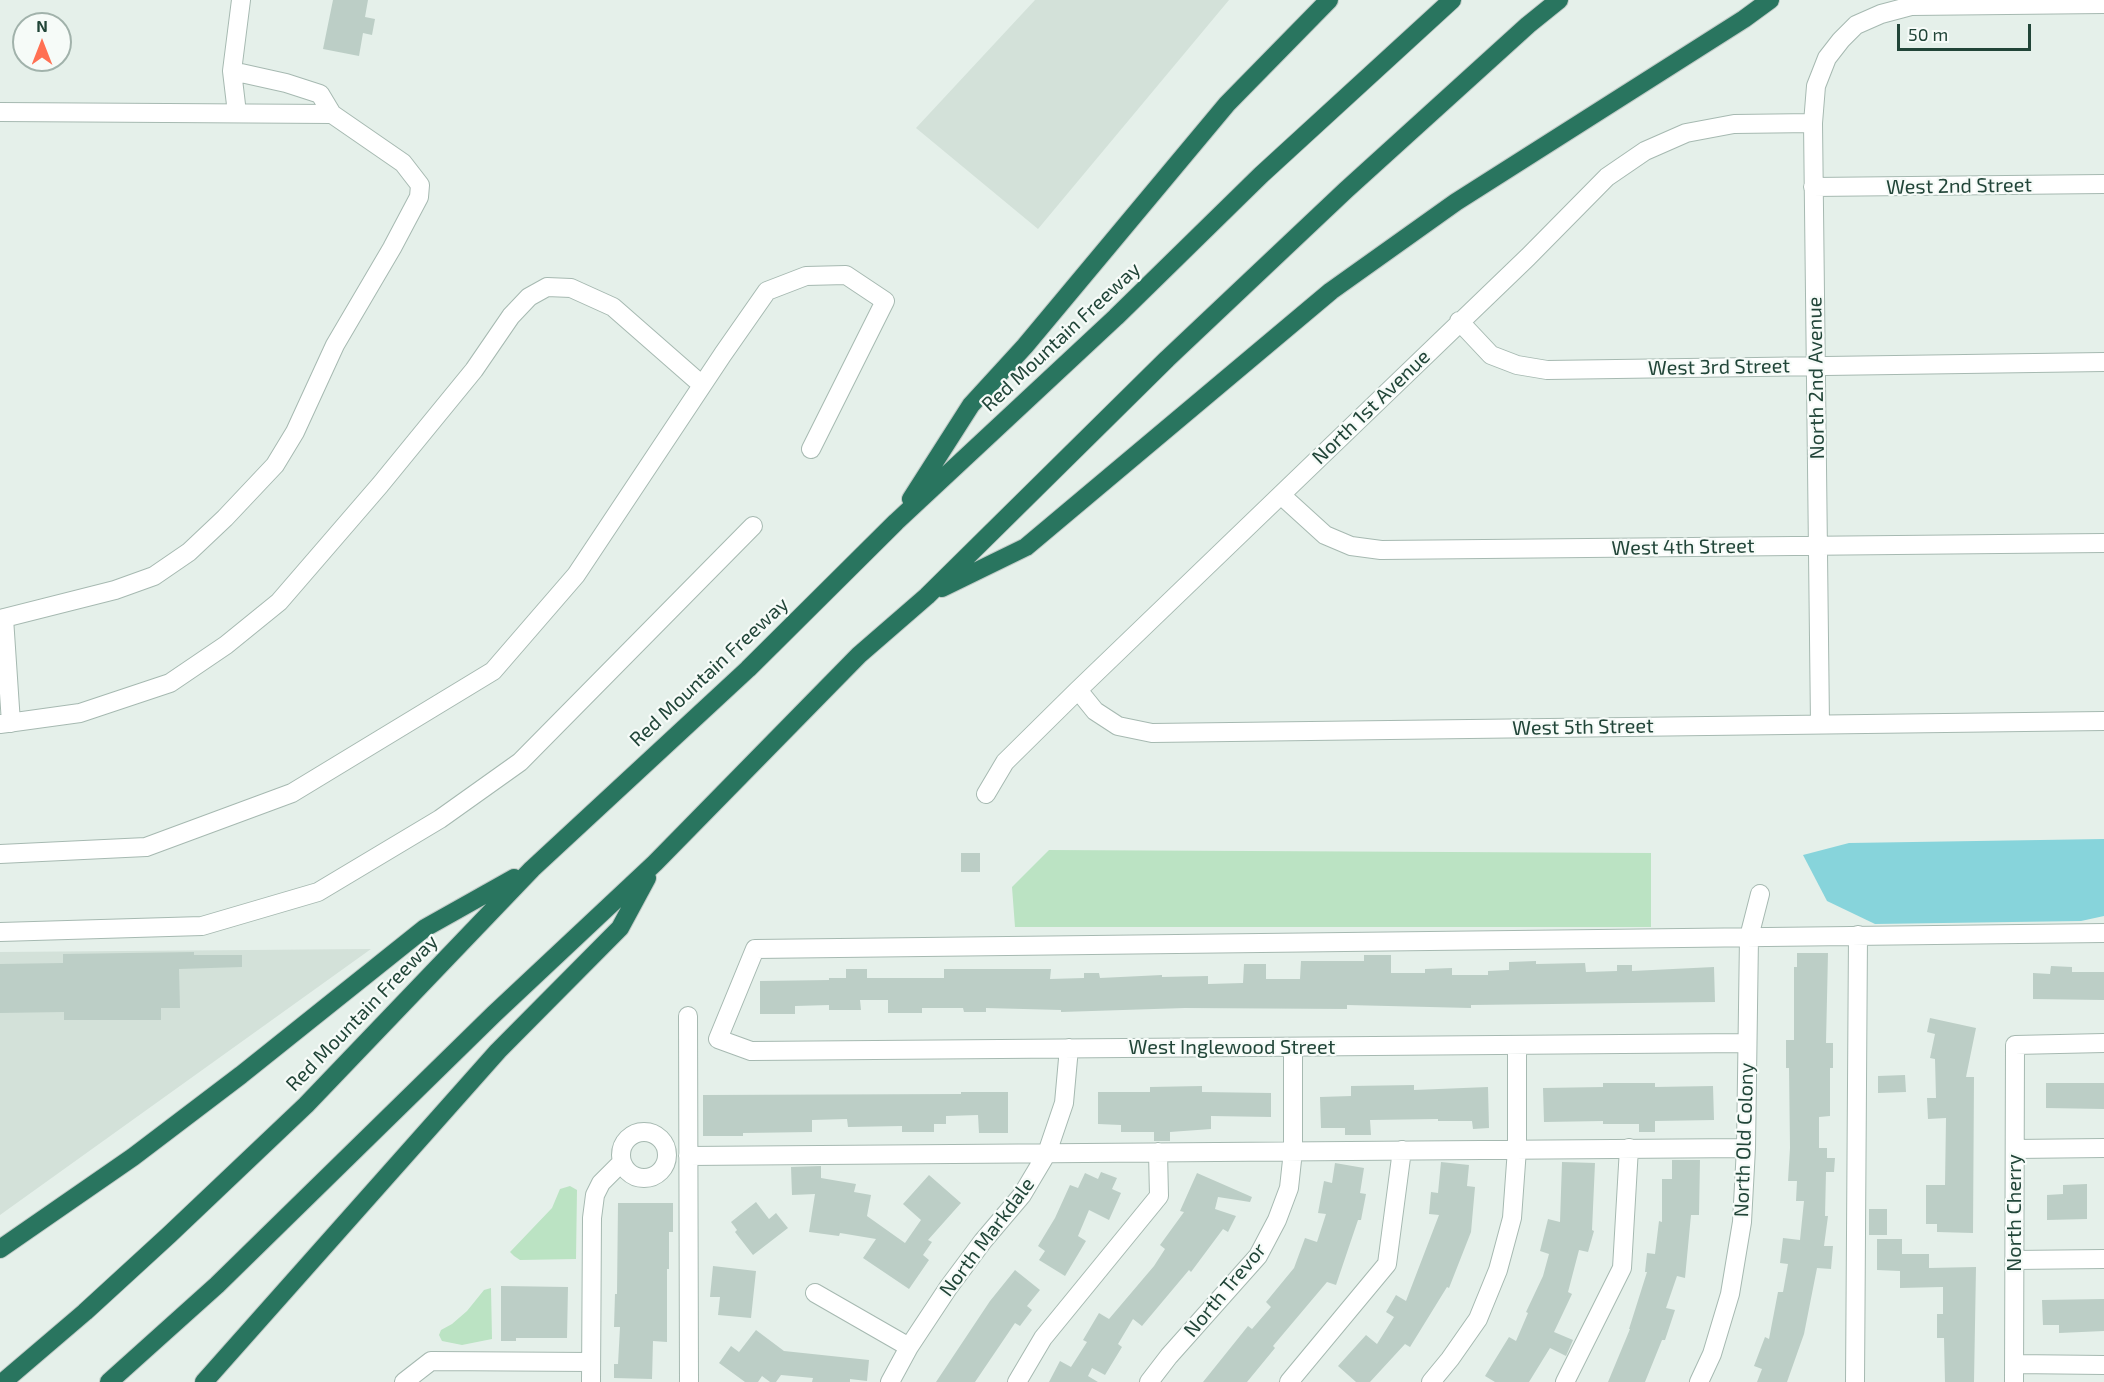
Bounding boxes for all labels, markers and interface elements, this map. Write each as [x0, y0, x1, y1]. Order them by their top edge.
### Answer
north arrow [12, 12, 72, 72]
scale bar [1900, 12, 2034, 50]
text: N [36, 16, 48, 35]
text: 50 m [1908, 23, 1948, 45]
street label: West 2nd Street [1886, 173, 2032, 199]
street label: Red Mountain Freeway [977, 257, 1145, 417]
street label: North 2nd Avenue [1803, 296, 1829, 460]
street label: North 1st Avenue [1307, 345, 1435, 469]
street label: West 3rd Street [1648, 354, 1790, 380]
street label: West 4th Street [1611, 534, 1755, 560]
street label: Red Mountain Freeway [625, 592, 793, 752]
street label: West 5th Street [1512, 714, 1654, 740]
street label: Red Mountain Freeway [281, 930, 443, 1096]
street label: West Inglewood Street [1129, 1035, 1335, 1059]
street label: North Old Colony [1729, 1062, 1759, 1218]
street label: North Cherry [2002, 1154, 2026, 1272]
street label: North Markdale [934, 1173, 1040, 1301]
street label: North Trevor [1179, 1238, 1271, 1342]

